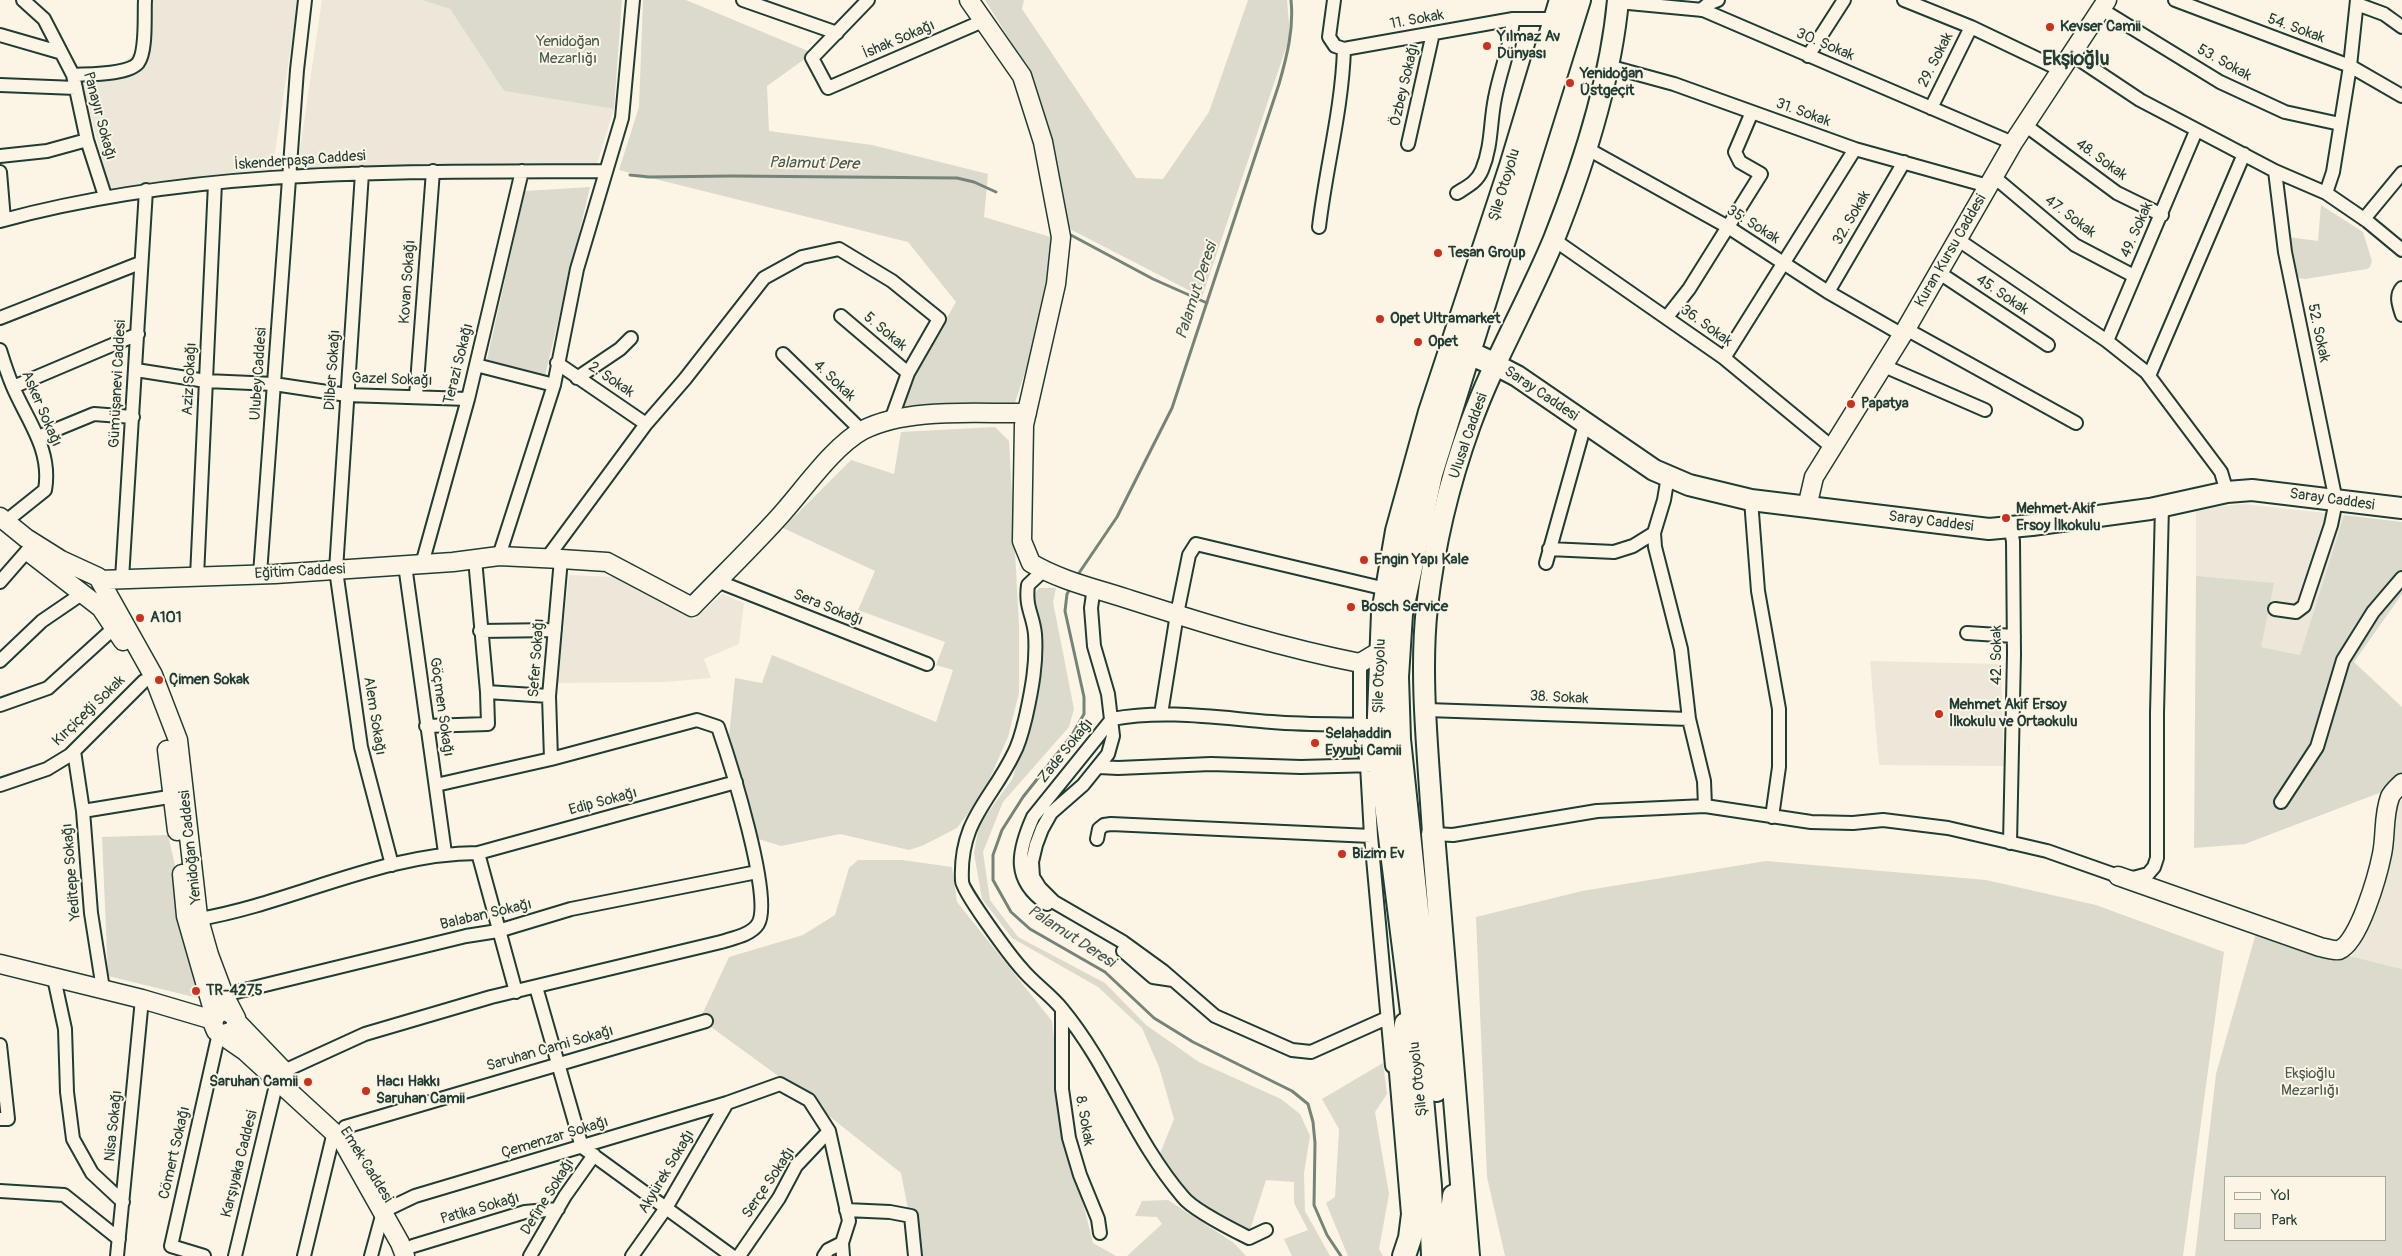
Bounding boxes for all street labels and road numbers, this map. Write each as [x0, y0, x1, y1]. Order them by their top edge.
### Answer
street label: 11. Sokak [1389, 6, 1445, 34]
street label: 54. Sokak [2265, 10, 2327, 48]
street label: İshak Sokağı [860, 17, 938, 63]
street label: 30. Sokak [1793, 25, 1857, 65]
street label: 29. Sokak [1915, 30, 1957, 90]
street label: 53. Sokak [2194, 41, 2254, 85]
street label: Özbey Sokağı [1387, 42, 1423, 128]
street label: Panayır Sokağı [79, 70, 119, 162]
street label: 31. Sokak [1773, 95, 1833, 131]
street label: 48. Sokak [2072, 135, 2130, 185]
street label: İskenderpaşa Caddesi [234, 147, 366, 175]
street label: Şile Otoyolu [1485, 147, 1525, 223]
street label: 32. Sokak [1829, 188, 1875, 248]
street label: Kuran Kursu Caddesi [1911, 191, 1991, 311]
street label: 47. Sokak [2041, 192, 2099, 242]
street label: 49. Sokak [2117, 199, 2157, 261]
street label: 35. Sokak [1723, 202, 1783, 248]
street label: Kovan Sokağı [396, 239, 420, 325]
street label: 45. Sokak [1972, 271, 2032, 319]
street label: 36. Sokak [1676, 301, 1736, 351]
street label: 52. Sokak [2303, 302, 2333, 364]
street label: 5. Sokak [860, 309, 910, 355]
street label: Gümüşanevi Caddesi [106, 319, 130, 449]
street label: Terazi Sokağı [440, 322, 478, 406]
street label: Ulubey Caddesi [247, 327, 271, 421]
street label: Dilber Sokağı [321, 329, 345, 411]
street label: Aziz Sokağı [179, 342, 201, 416]
street label: 4. Sokak [809, 357, 859, 405]
street label: 2. Sokak [585, 358, 637, 402]
street label: Saray Caddesi [1501, 363, 1581, 425]
street label: Asker Sokağı [17, 368, 65, 450]
street label: Gazel Sokağı [351, 370, 433, 390]
street label: Ulusal Caddesi [1446, 391, 1492, 481]
street label: Saray Caddesi [2288, 485, 2376, 515]
street label: Saray Caddesi [1887, 508, 1975, 536]
street label: Eğitim Caddesi [254, 561, 346, 583]
street label: Sera Sokağı [790, 586, 866, 630]
street label: Sefer Sokağı [525, 618, 549, 698]
street label: 42. Sokak [1988, 625, 2006, 685]
street label: Şile Otoyolu [1370, 638, 1390, 714]
street label: Göçmen Sokağı [425, 656, 457, 758]
street label: Kırçiçeği Sokak [49, 672, 129, 750]
street label: Alem Sokağı [359, 676, 389, 756]
street label: 38. Sokak [1529, 687, 1589, 709]
street label: Zade Sokağı [1035, 715, 1097, 787]
street label: Edip Sokağı [567, 784, 639, 820]
street label: Yenidoğan Caddesi [176, 789, 206, 905]
street label: Yeditepe Sokağı [59, 823, 85, 921]
street label: Balaban Sokağı [438, 896, 534, 934]
street label: Saruhan Cami Sokağı [484, 1022, 616, 1076]
street label: Şile Otoyolu [1406, 1041, 1432, 1117]
street label: Nisa Sokağı [101, 1089, 127, 1163]
street label: 8. Sokak [1071, 1095, 1097, 1147]
street label: Cömert Sokağı [156, 1105, 194, 1201]
street label: Karşıyaka Caddesi [218, 1109, 262, 1219]
street label: Çemenzar Sokağı [499, 1113, 611, 1163]
street label: Emek Caddesi [336, 1124, 396, 1206]
street label: Akyürek Sokağı [635, 1127, 699, 1217]
street label: Serçe Sokağı [739, 1144, 799, 1222]
street label: Define Sokağı [517, 1156, 579, 1238]
street label: Patika Sokağı [438, 1189, 522, 1229]

